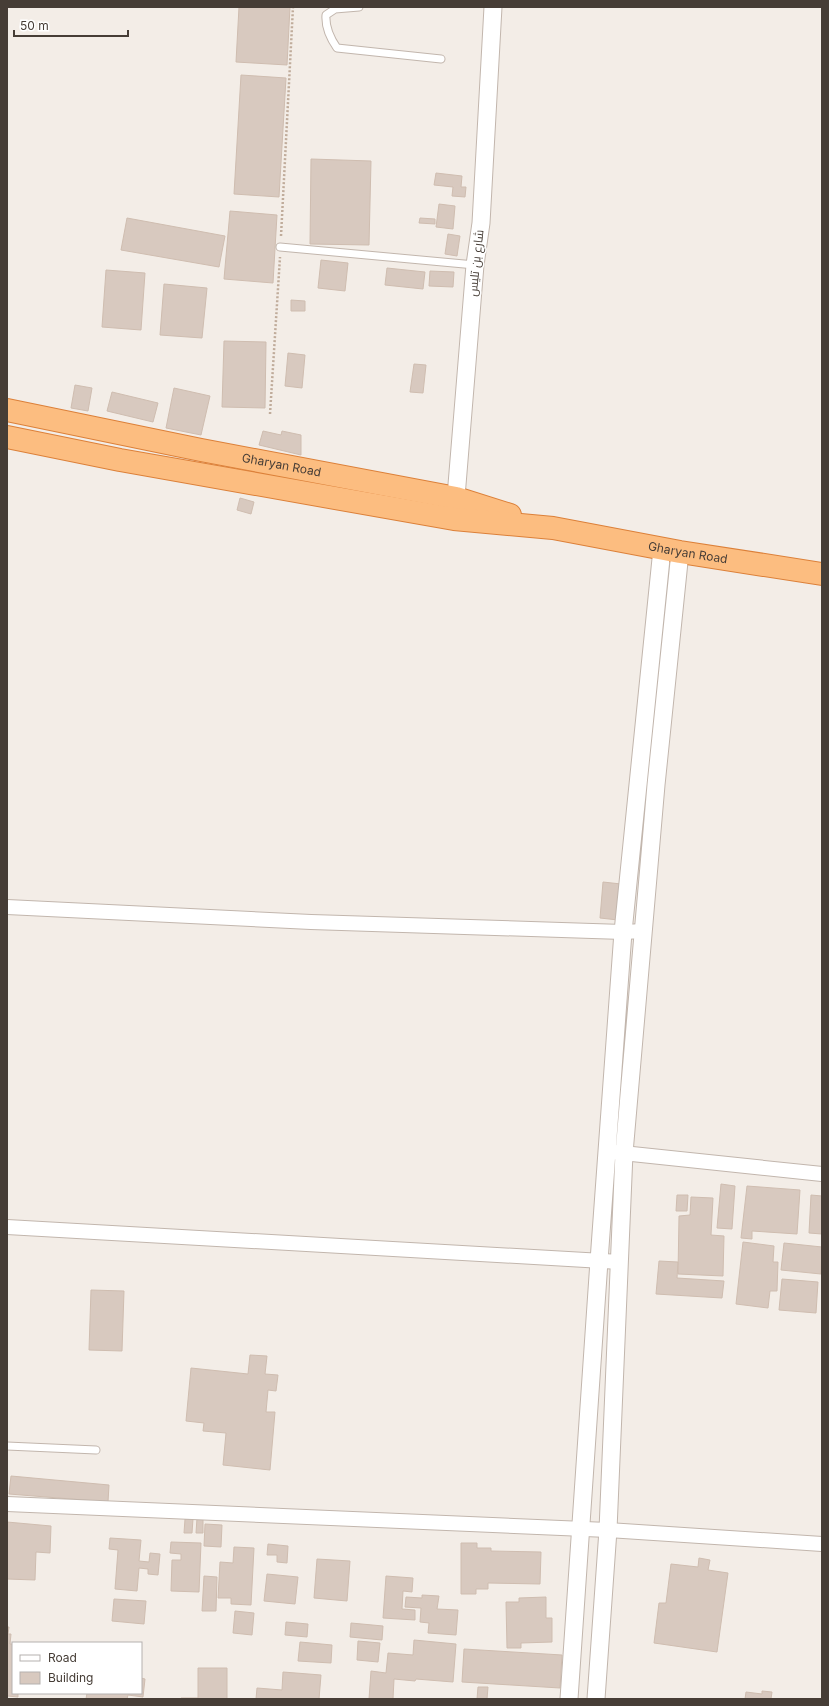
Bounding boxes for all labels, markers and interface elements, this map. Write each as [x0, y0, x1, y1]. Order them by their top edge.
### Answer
scale bar [14, 12, 128, 38]
text: 50 m [20, 18, 49, 33]
street label: شارع بن تليس [465, 229, 487, 297]
street label: Gharyan Road [241, 450, 322, 479]
street label: Gharyan Road [647, 538, 729, 566]
legend [12, 1642, 142, 1694]
text: Road [48, 1650, 77, 1665]
text: Building [48, 1670, 93, 1685]

